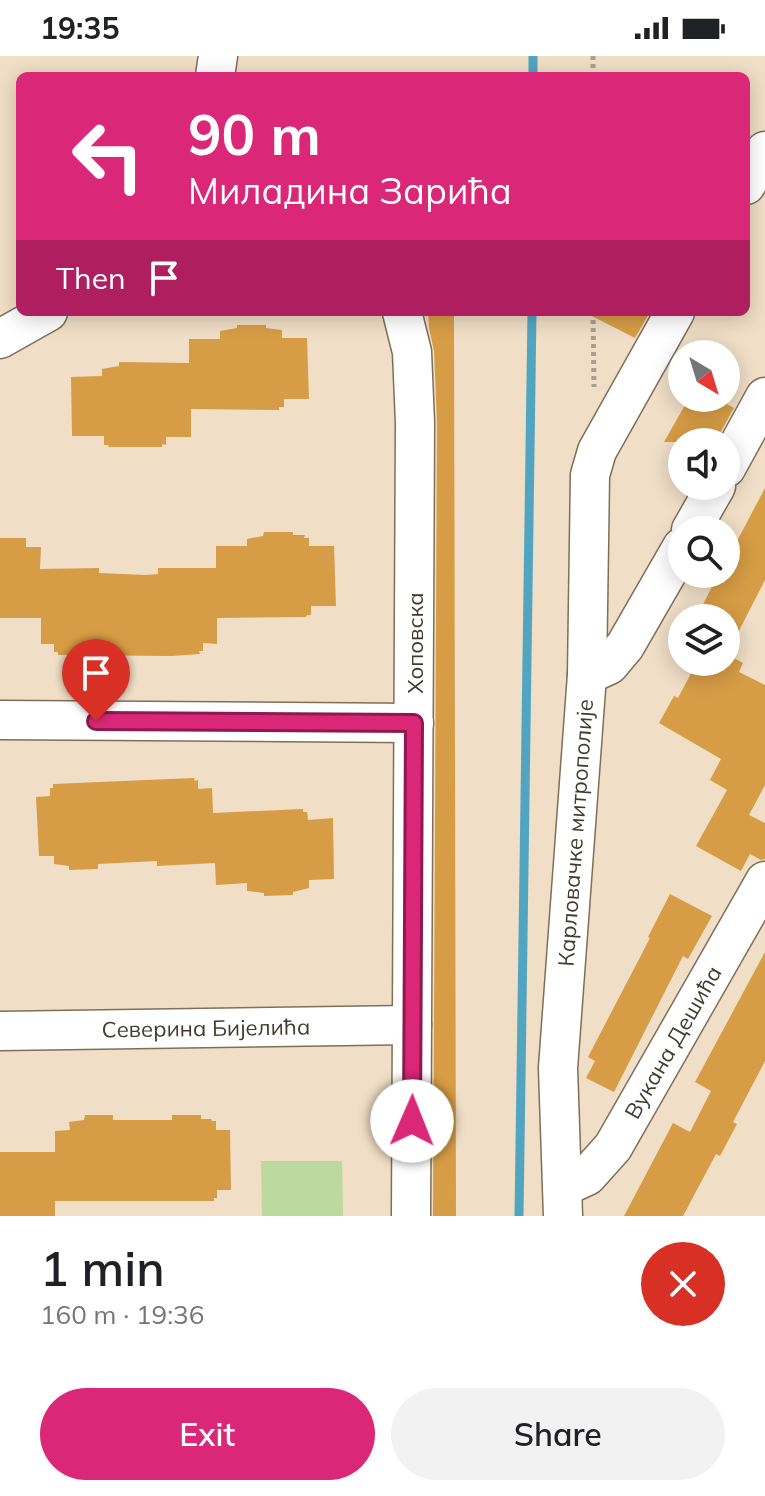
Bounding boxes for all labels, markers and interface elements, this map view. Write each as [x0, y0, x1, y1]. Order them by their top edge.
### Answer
text: 19:35 [40, 9, 119, 47]
text: 90 m [188, 99, 321, 169]
icon: left [56, 104, 160, 208]
text: Миладина Зарића [188, 168, 512, 213]
icon: arrive [142, 256, 186, 300]
text: Then [56, 259, 126, 297]
north arrow [668, 340, 740, 412]
map controls [668, 340, 740, 676]
button: sound [668, 428, 740, 500]
button: search [668, 516, 740, 588]
street label: Хоповска [401, 592, 429, 694]
button: layers [668, 604, 740, 676]
pin [62, 639, 130, 721]
icon: arrive [74, 651, 118, 695]
street label: Карловачке митрополије [552, 698, 599, 967]
street label: Вукана Дешића [618, 961, 728, 1124]
street label: Северина Бијелића [102, 1012, 310, 1044]
position arrow [370, 1079, 454, 1163]
text: 1 min [40, 1238, 165, 1298]
button: close [641, 1242, 725, 1326]
text: 160 m · 19:36 [40, 1298, 204, 1331]
button: Exit [40, 1388, 375, 1480]
button: Share [391, 1388, 725, 1480]

